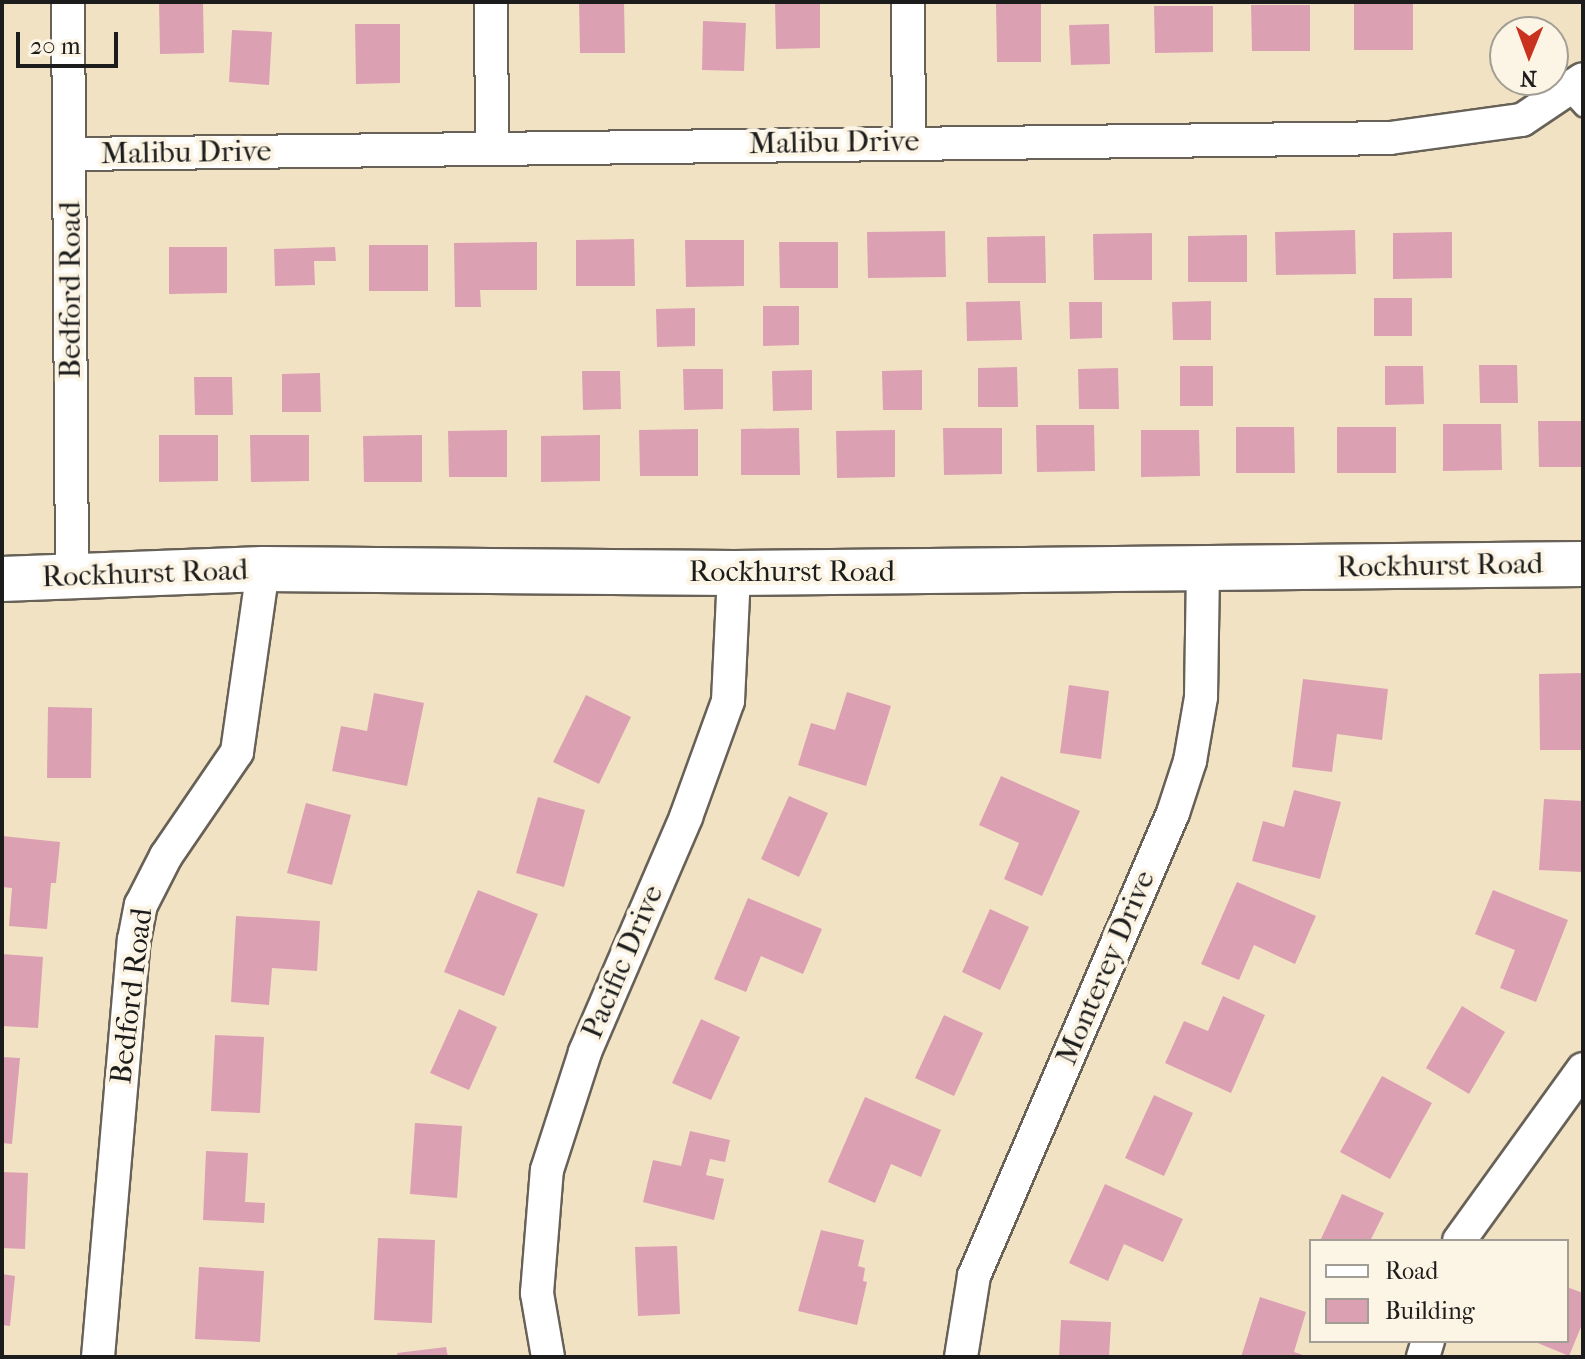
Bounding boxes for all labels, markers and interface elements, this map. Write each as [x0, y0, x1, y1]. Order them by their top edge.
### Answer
scale bar [20, 16, 122, 66]
north arrow [1489, 16, 1569, 96]
text: 20 m [30, 32, 81, 60]
text: N [1520, 65, 1537, 91]
street label: Malibu Drive [748, 124, 920, 162]
street label: Malibu Drive [100, 134, 272, 172]
street label: Bedford Road [53, 202, 89, 378]
street label: Rockhurst Road [1337, 546, 1543, 586]
street label: Rockhurst Road [41, 552, 249, 596]
street label: Rockhurst Road [689, 554, 895, 590]
street label: Monterey Drive [1049, 865, 1163, 1071]
street label: Pacific Drive [575, 880, 671, 1044]
street label: Bedford Road [103, 906, 161, 1086]
legend [1309, 1239, 1569, 1343]
text: Road [1385, 1257, 1438, 1285]
text: Building [1385, 1297, 1475, 1325]

